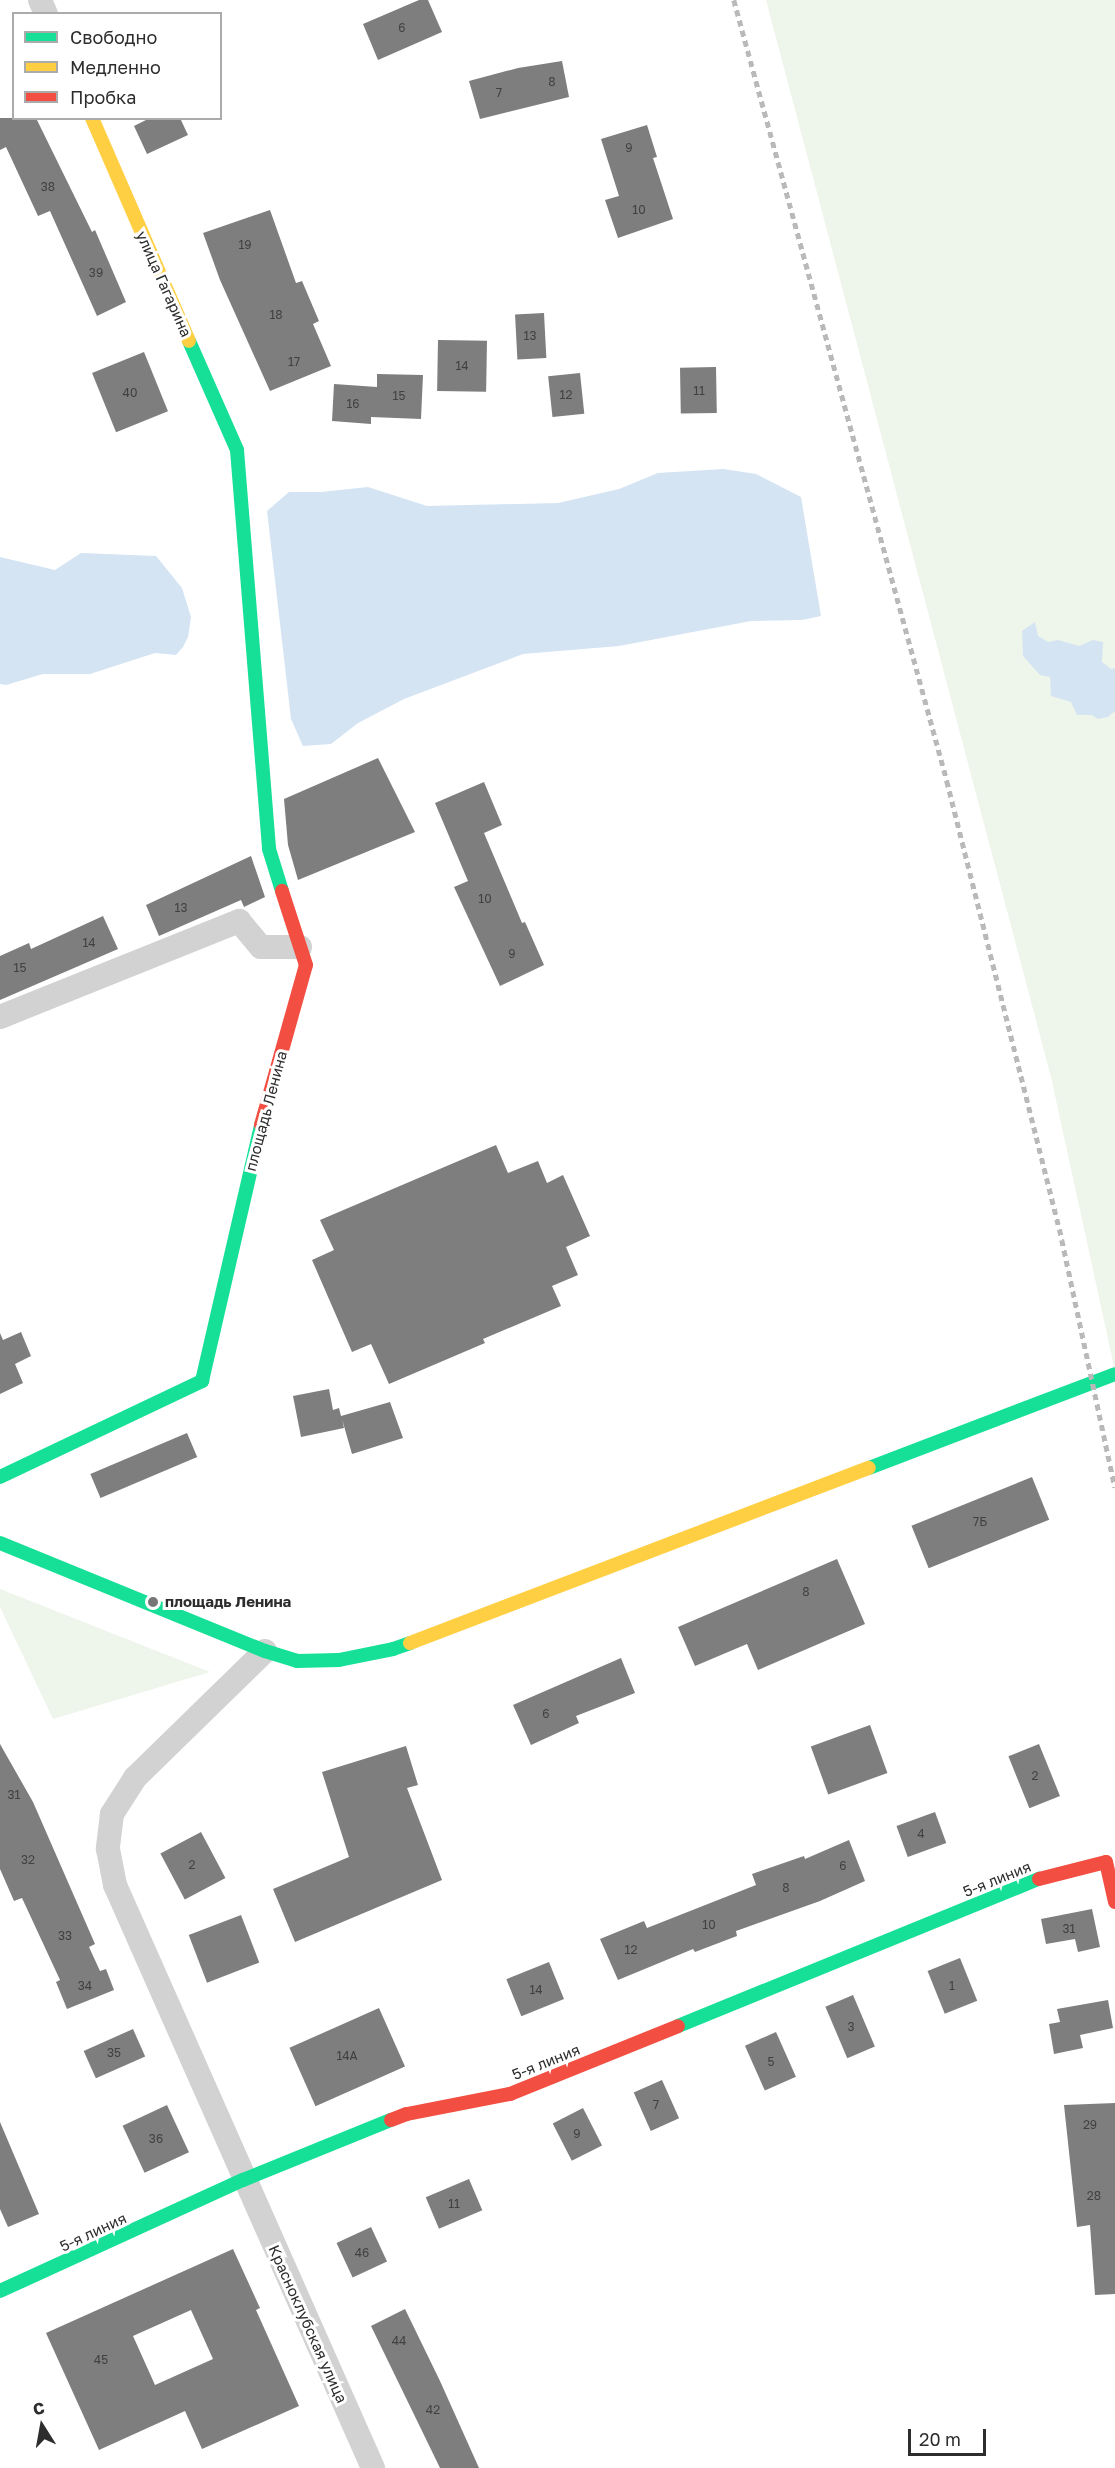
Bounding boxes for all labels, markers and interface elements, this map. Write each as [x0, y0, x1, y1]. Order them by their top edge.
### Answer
legend [12, 12, 222, 120]
house number: 6 [398, 21, 406, 35]
text: Свободно [70, 26, 157, 48]
text: Медленно [70, 56, 161, 78]
house number: 8 [548, 75, 556, 89]
text: Пробка [70, 86, 136, 108]
house number: 7 [496, 86, 502, 100]
house number: 9 [625, 141, 633, 155]
house number: 38 [41, 180, 55, 194]
house number: 10 [632, 203, 646, 217]
street label: улица Гагарина [133, 228, 195, 340]
house number: 19 [238, 238, 252, 252]
house number: 39 [89, 266, 103, 280]
house number: 18 [269, 308, 283, 322]
house number: 13 [524, 329, 536, 343]
house number: 17 [288, 355, 300, 369]
house number: 14 [455, 359, 469, 373]
house number: 11 [693, 384, 705, 398]
house number: 40 [123, 386, 137, 400]
house number: 12 [560, 388, 572, 402]
house number: 15 [393, 389, 405, 403]
house number: 16 [346, 397, 360, 411]
house number: 10 [478, 892, 492, 906]
house number: 13 [175, 901, 187, 915]
house number: 14 [82, 936, 96, 950]
house number: 9 [508, 947, 516, 961]
house number: 15 [14, 961, 26, 975]
street label: площадь Ленина [241, 1049, 291, 1173]
house number: 7Б [973, 1515, 987, 1529]
house number: 8 [802, 1585, 810, 1599]
place label: площадь Ленина [165, 1593, 291, 1611]
marker: площадь Ленина [146, 1595, 160, 1609]
house number: 6 [542, 1707, 550, 1721]
house number: 2 [1032, 1769, 1038, 1783]
house number: 31 [8, 1788, 20, 1802]
house number: 4 [917, 1827, 925, 1841]
house number: 32 [21, 1853, 35, 1867]
street label: 5-я линия [960, 1857, 1034, 1901]
house number: 2 [189, 1858, 195, 1872]
house number: 6 [839, 1859, 847, 1873]
house number: 8 [782, 1881, 790, 1895]
house number: 10 [702, 1918, 716, 1932]
house number: 31 [1063, 1922, 1075, 1936]
house number: 33 [58, 1929, 72, 1943]
house number: 12 [625, 1943, 637, 1957]
house number: 34 [78, 1979, 92, 1993]
house number: 1 [949, 1979, 955, 1993]
house number: 14 [529, 1983, 543, 1997]
house number: 3 [847, 2020, 855, 2034]
street label: 5-я линия [509, 2040, 583, 2084]
house number: 35 [107, 2046, 121, 2060]
house number: 14А [336, 2049, 358, 2063]
house number: 5 [768, 2055, 774, 2069]
house number: 7 [653, 2098, 659, 2112]
house number: 29 [1083, 2118, 1097, 2132]
house number: 9 [573, 2127, 581, 2141]
house number: 36 [149, 2132, 163, 2146]
house number: 28 [1087, 2189, 1101, 2203]
house number: 11 [448, 2197, 460, 2211]
street label: 5-я линия [57, 2209, 129, 2255]
street label: Красноклубская улица [265, 2242, 351, 2406]
house number: 46 [355, 2246, 369, 2260]
house number: 44 [392, 2334, 406, 2348]
house number: 45 [94, 2353, 108, 2367]
north arrow [12, 2396, 72, 2456]
text: С [31, 2397, 46, 2419]
house number: 42 [426, 2403, 440, 2417]
scale bar [911, 2417, 989, 2455]
text: 20 m [919, 2428, 961, 2450]

